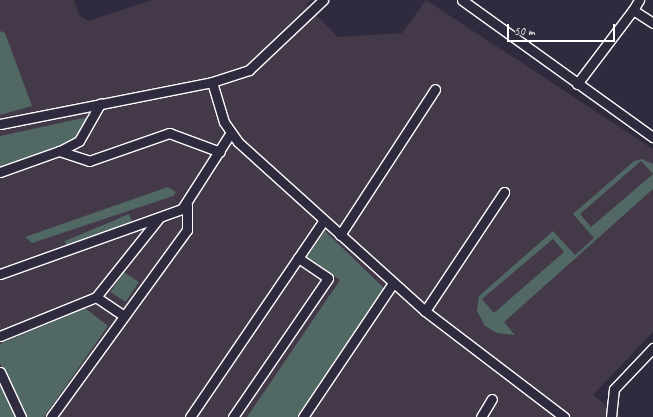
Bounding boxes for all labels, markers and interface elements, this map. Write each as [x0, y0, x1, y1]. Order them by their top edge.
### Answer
scale bar [509, 16, 617, 42]
text: 50 m [514, 23, 534, 39]

